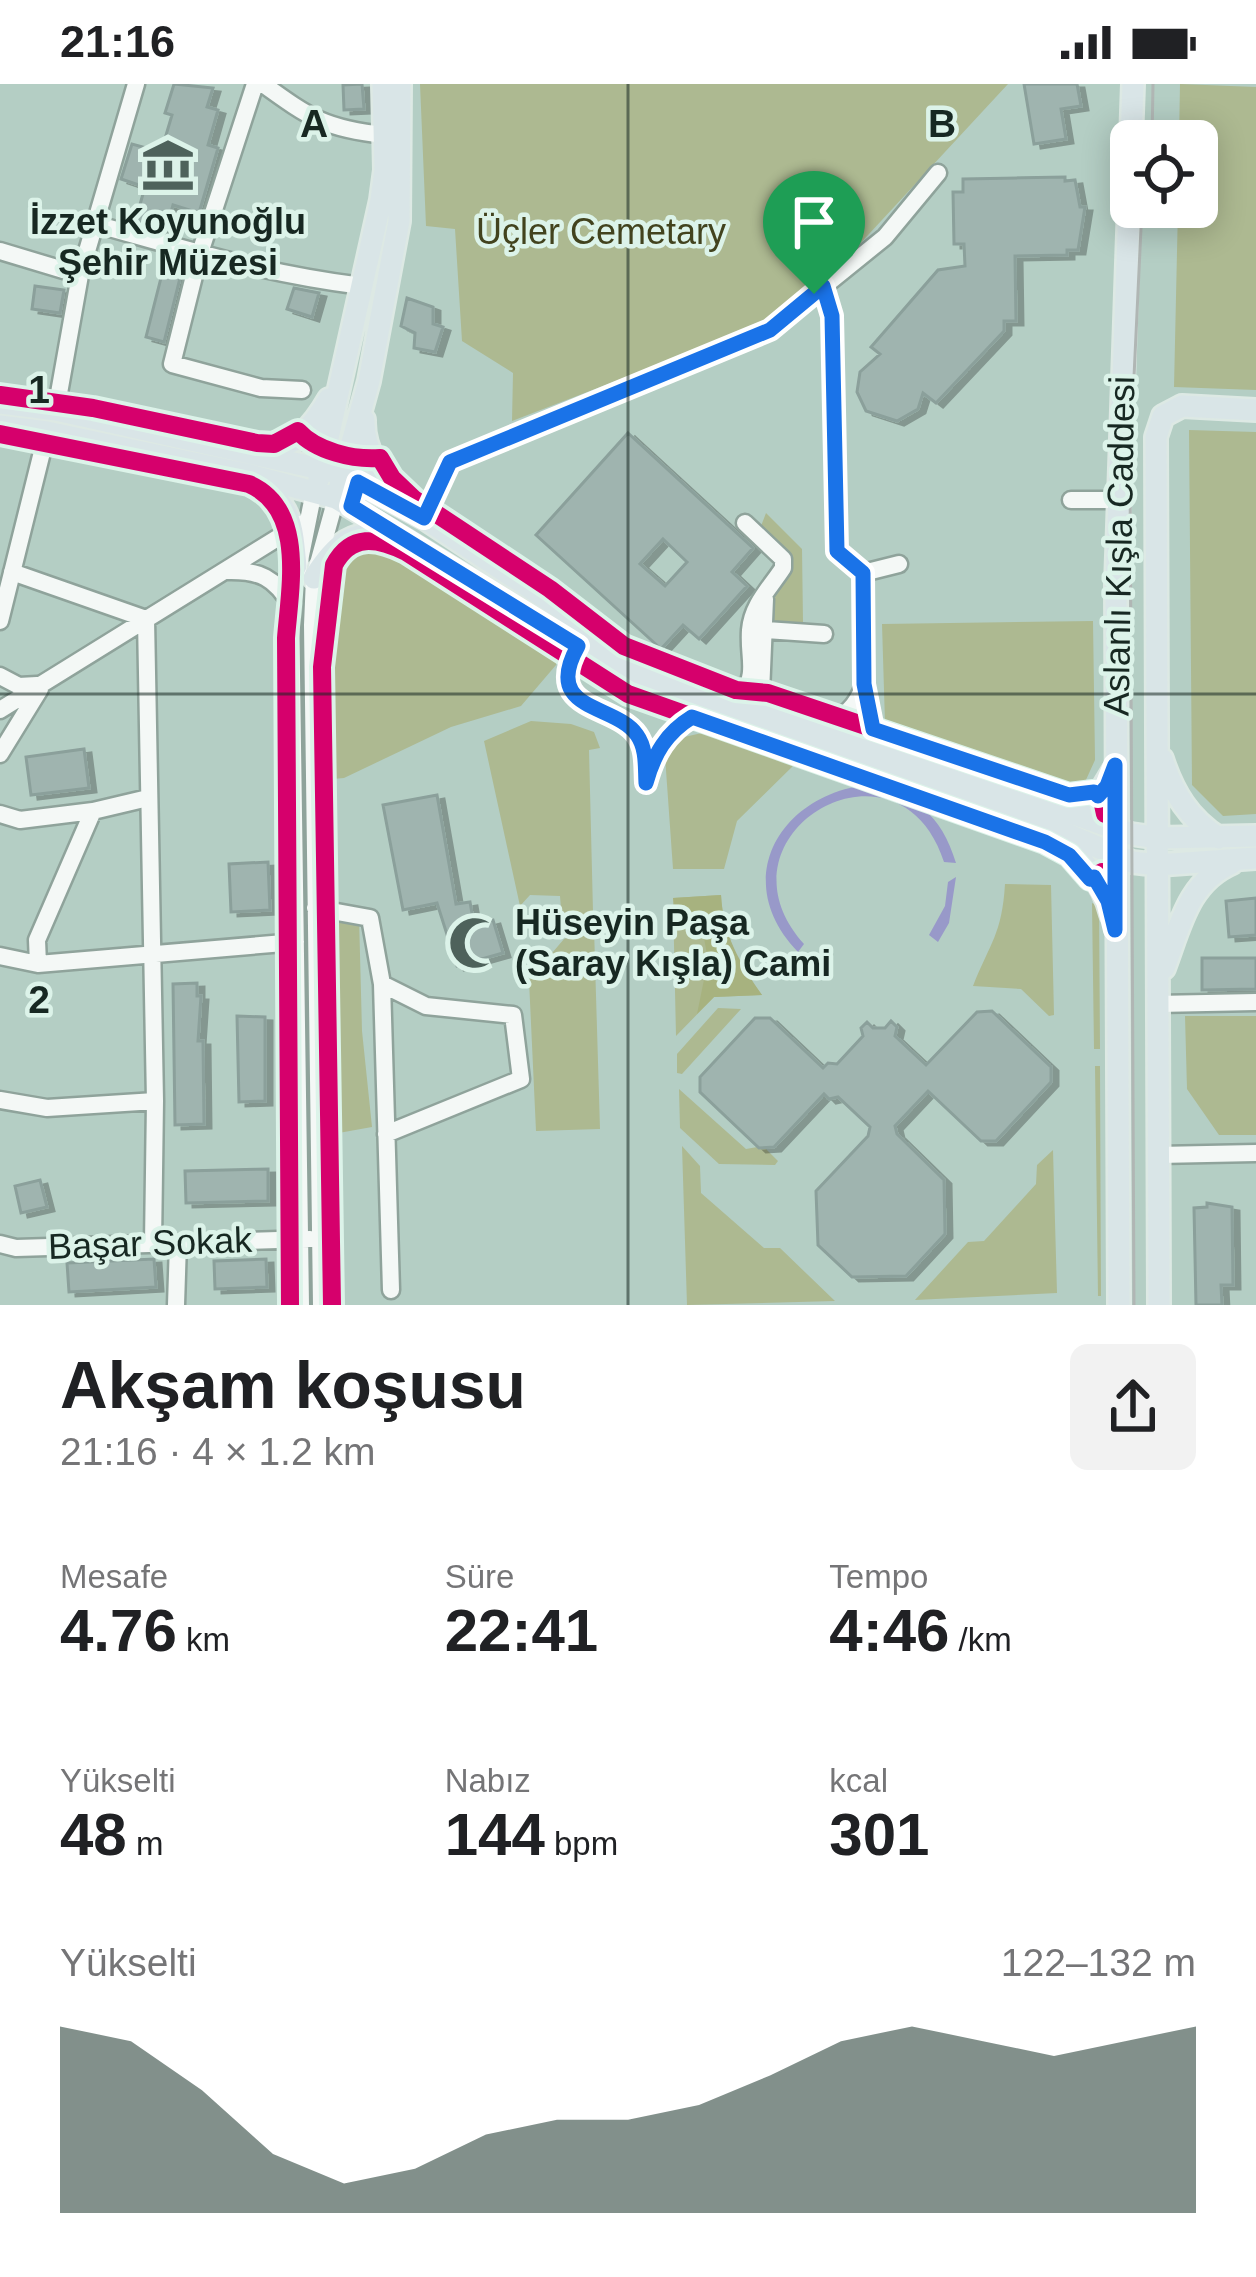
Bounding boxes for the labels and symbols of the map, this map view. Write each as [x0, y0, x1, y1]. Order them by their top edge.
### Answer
text: A [300, 102, 328, 145]
text: B [928, 102, 956, 145]
museum icon: İzzet Koyunoğlu Şehir Müzesi [139, 136, 197, 194]
pin [763, 171, 865, 294]
place label: İzzet Koyunoğlu Şehir Müzesi [30, 201, 306, 283]
park label: Üçler Cemetary [476, 211, 726, 252]
text: 1 [28, 368, 50, 411]
street label: Aslanlı Kışla Caddesi [1096, 376, 1142, 716]
place label: Hüseyin Paşa (Saray Kışla) Cami [515, 902, 831, 984]
mosque icon: Hüseyin Paşa (Saray Kışla) Cami [446, 914, 504, 972]
text: 2 [28, 978, 50, 1021]
street label: Başar Sokak [47, 1219, 254, 1267]

